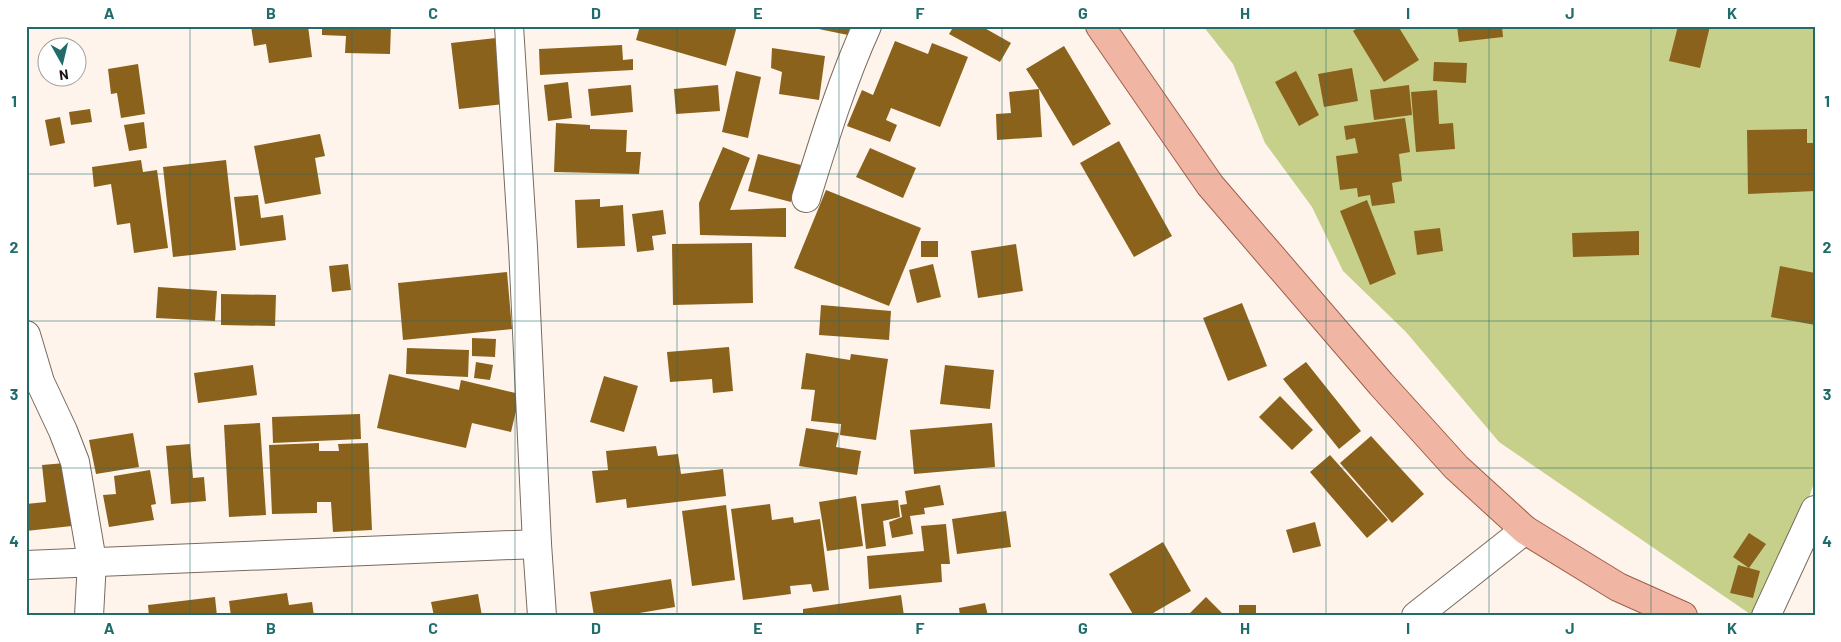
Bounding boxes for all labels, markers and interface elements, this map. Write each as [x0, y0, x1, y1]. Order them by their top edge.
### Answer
text: A [104, 3, 115, 22]
text: B [266, 3, 276, 22]
text: C [428, 3, 438, 22]
text: D [591, 3, 601, 22]
text: E [753, 3, 763, 22]
text: F [916, 3, 925, 22]
text: G [1078, 3, 1088, 22]
text: H [1240, 3, 1250, 22]
text: I [1406, 3, 1410, 22]
text: J [1565, 3, 1575, 22]
text: K [1727, 3, 1737, 22]
north arrow [38, 38, 88, 88]
text: N [58, 66, 70, 84]
text: 1 [11, 91, 17, 110]
text: 1 [1824, 91, 1830, 110]
text: 2 [10, 237, 19, 256]
text: 2 [1823, 237, 1832, 256]
text: 3 [10, 384, 18, 403]
text: 3 [1823, 384, 1831, 403]
text: 4 [9, 531, 19, 550]
text: 4 [1822, 531, 1832, 550]
text: A [104, 618, 115, 637]
text: B [266, 618, 276, 637]
text: C [428, 618, 438, 637]
text: D [591, 618, 601, 637]
text: E [753, 618, 763, 637]
text: F [916, 618, 925, 637]
text: G [1078, 618, 1088, 637]
text: H [1240, 618, 1250, 637]
text: I [1406, 618, 1410, 637]
text: J [1565, 618, 1575, 637]
text: K [1727, 618, 1737, 637]

